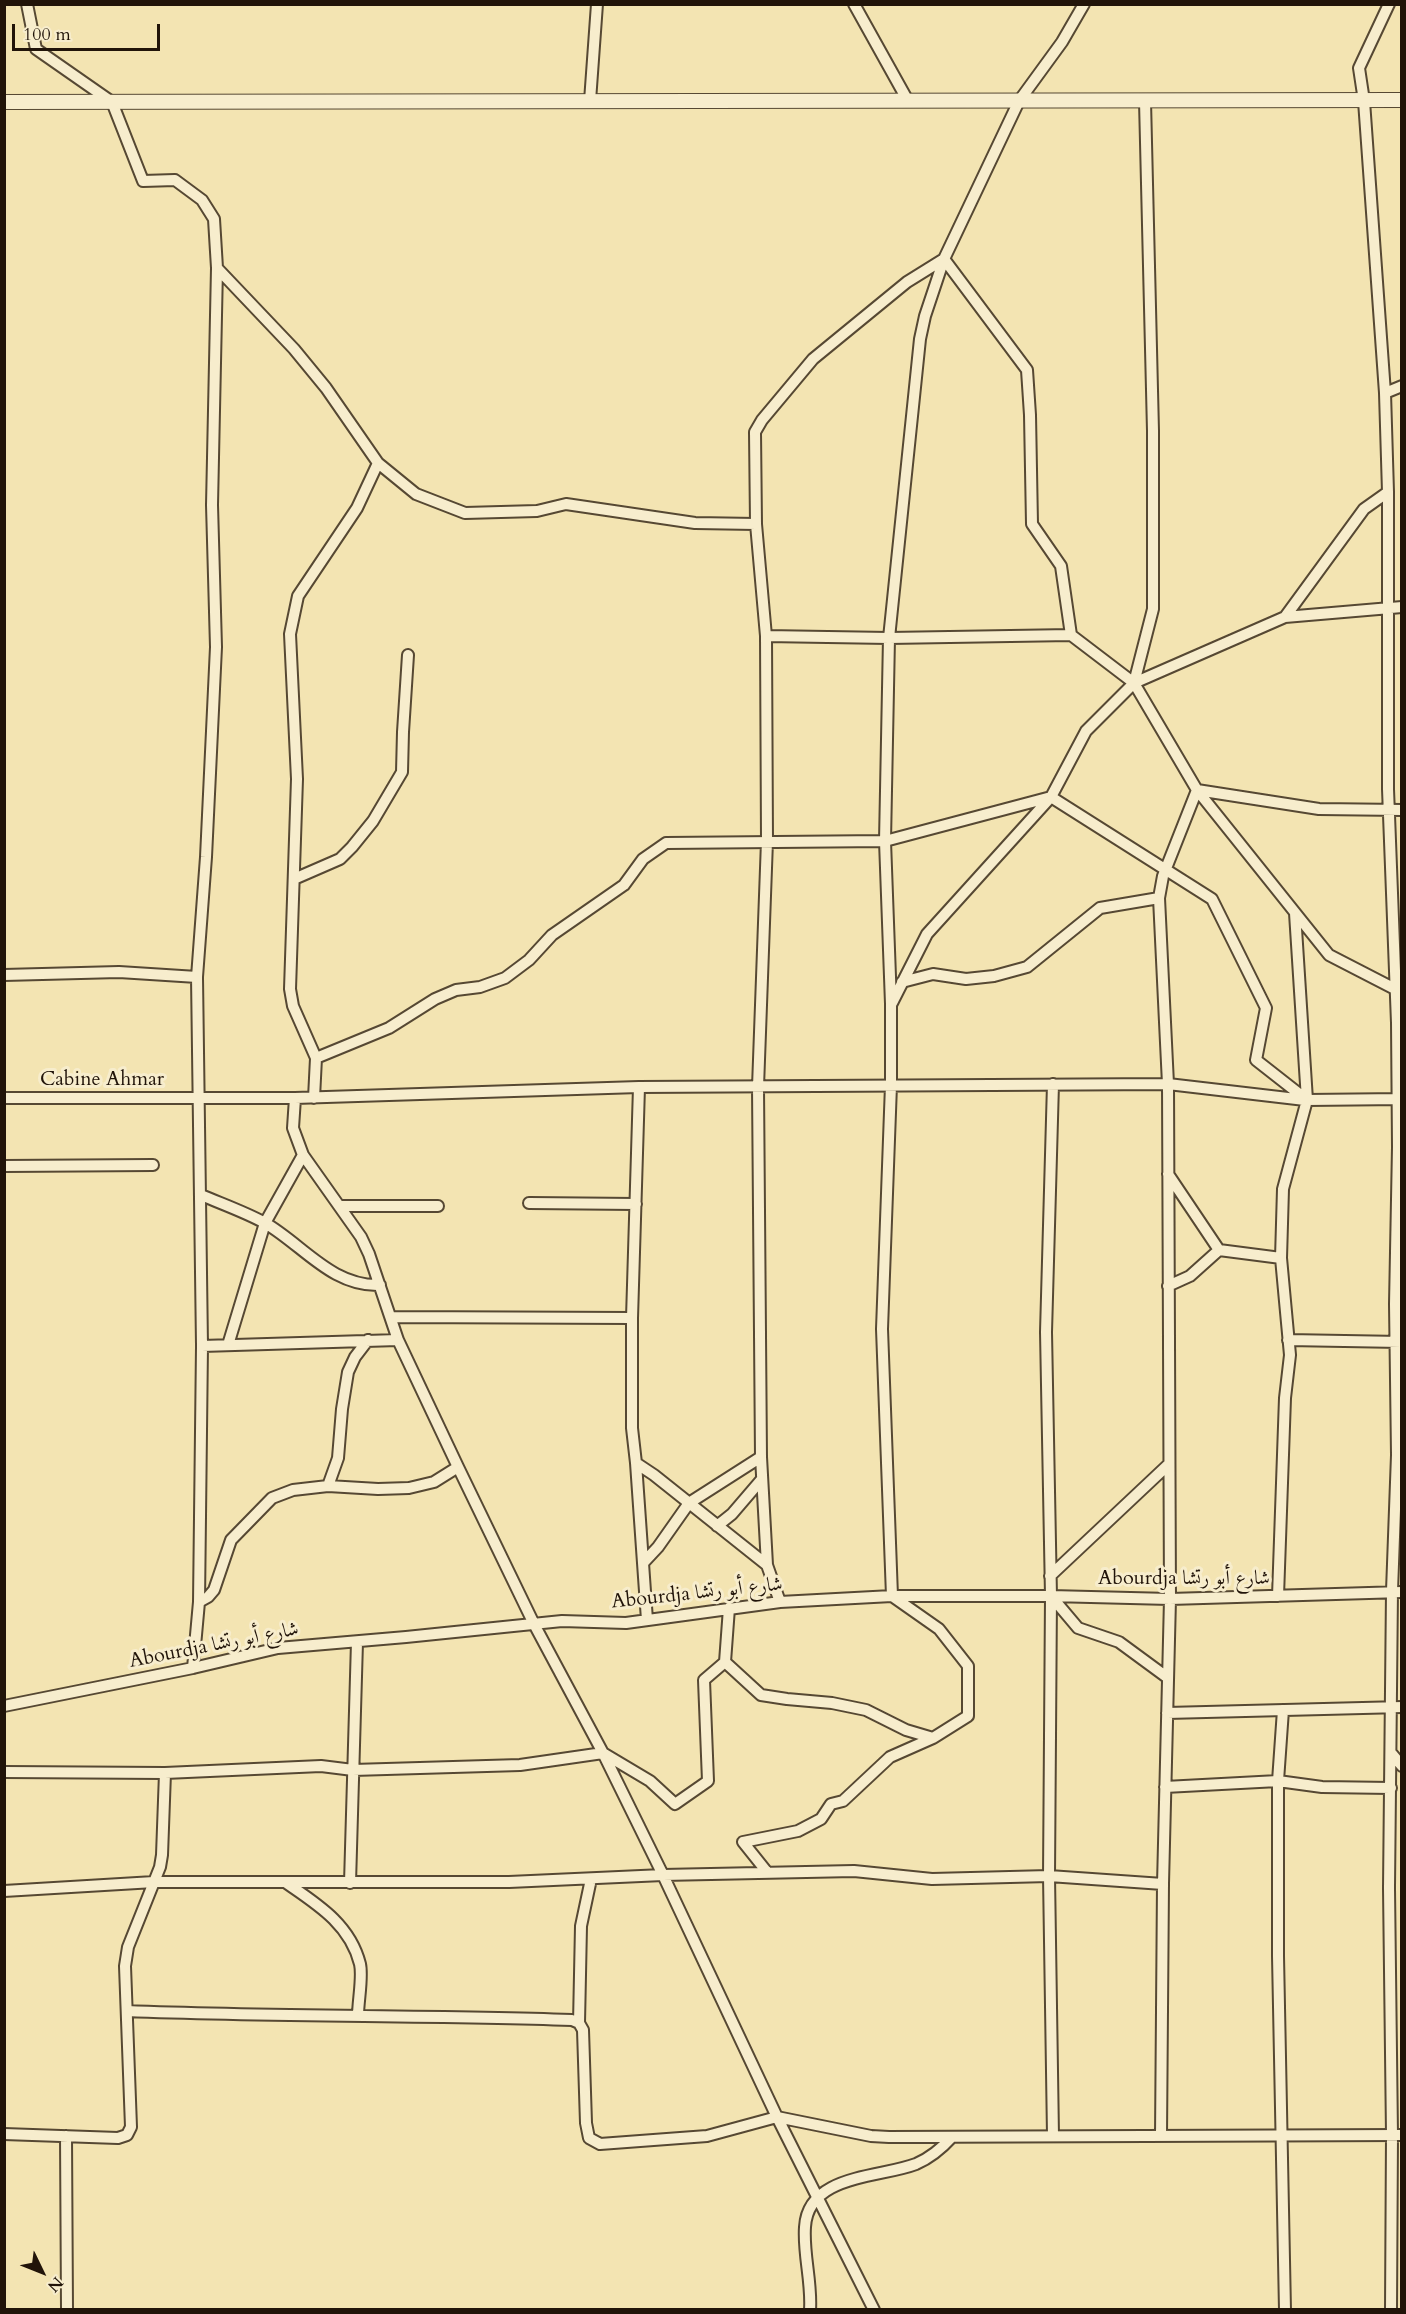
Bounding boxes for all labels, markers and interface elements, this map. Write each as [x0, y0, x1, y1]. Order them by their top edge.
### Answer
scale bar [15, 12, 164, 50]
text: 100 m [23, 22, 71, 47]
street label: Cabine Ahmar [40, 1068, 164, 1092]
street label: Abourdja شارع أبو رتشا [1098, 1567, 1270, 1591]
street label: Abourdja شارع أبو رتشا [610, 1573, 784, 1615]
street label: Abourdja شارع أبو رتشا [127, 1618, 301, 1674]
north arrow [12, 2242, 72, 2302]
text: N [42, 2272, 68, 2297]

